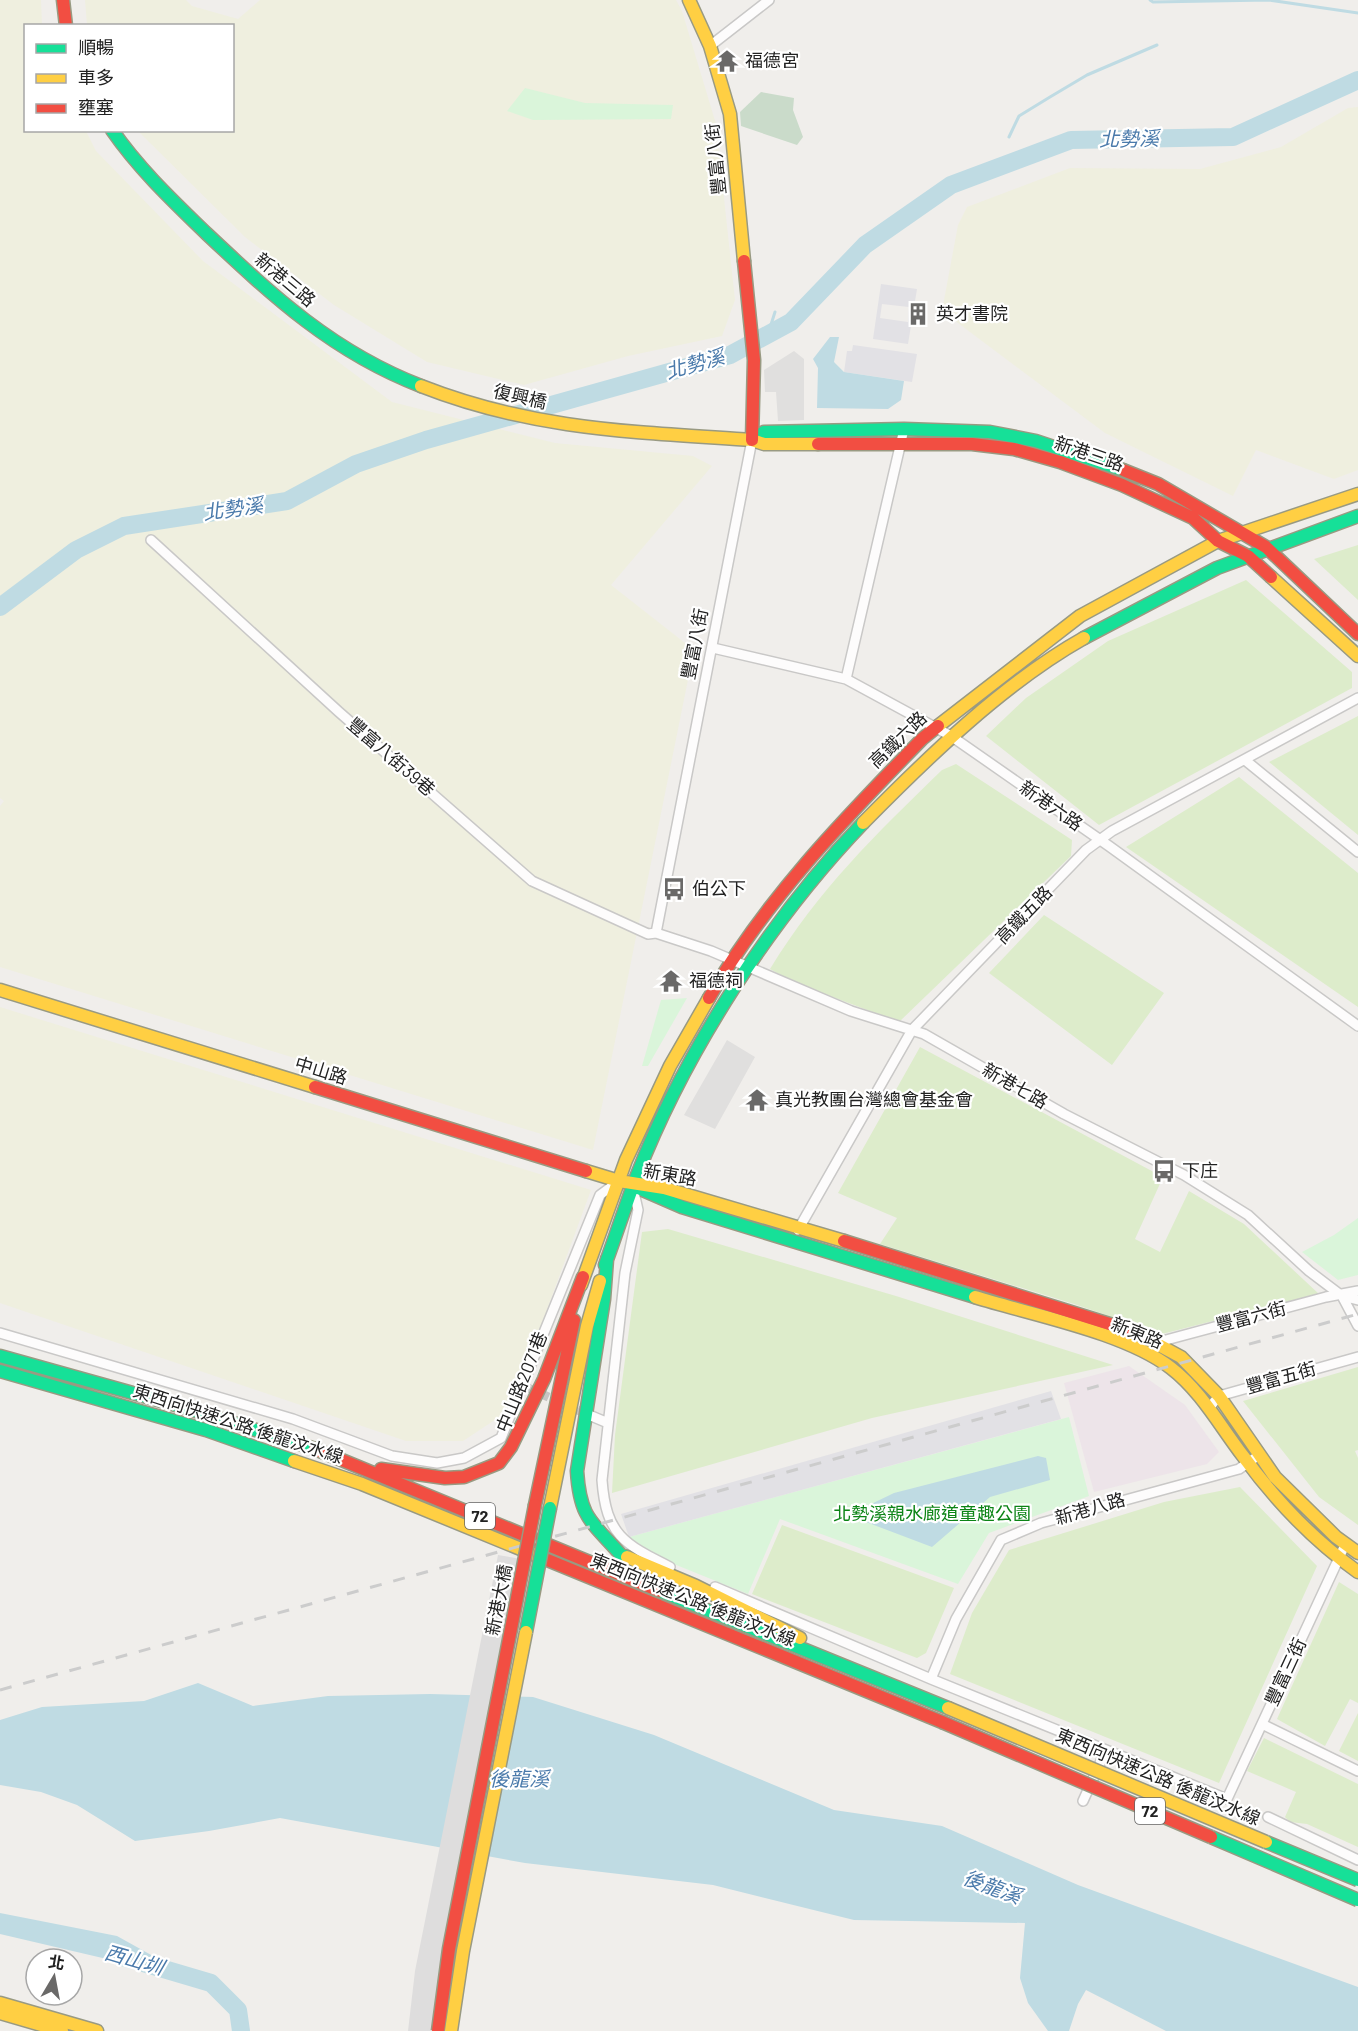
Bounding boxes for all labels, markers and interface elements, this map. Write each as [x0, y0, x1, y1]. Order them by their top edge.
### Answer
legend [24, 24, 234, 132]
text: 順暢 [78, 36, 114, 58]
temple icon: 福德宮 [714, 48, 740, 74]
place label: 福德宮 [745, 49, 799, 71]
text: 車多 [78, 66, 114, 88]
text: 壅塞 [78, 96, 114, 118]
street label: 豐富八街 [700, 122, 730, 196]
water label: 北勢溪 [1099, 125, 1162, 151]
street label: 新港三路 [251, 248, 320, 311]
building icon: 英才書院 [905, 301, 931, 327]
place label: 英才書院 [936, 302, 1008, 324]
water label: 北勢溪 [663, 342, 730, 383]
street label: 復興橋 [491, 379, 549, 413]
street label: 新港三路 [1052, 431, 1127, 475]
water label: 北勢溪 [201, 492, 267, 524]
street label: 豐富八街 [676, 606, 712, 681]
street label: 高鐵六路 [864, 706, 931, 772]
street label: 豐富八街39巷 [343, 712, 440, 800]
street label: 新港六路 [1016, 776, 1087, 835]
bus stop icon: 伯公下 [661, 876, 687, 902]
place label: 伯公下 [692, 877, 746, 899]
street label: 高鐵五路 [990, 881, 1056, 948]
temple icon: 福德祠 [658, 968, 684, 994]
place label: 福德祠 [689, 969, 743, 991]
street label: 中山路 [292, 1052, 350, 1088]
street label: 新港七路 [979, 1058, 1052, 1113]
temple icon: 真光教團台灣總會基金會 [744, 1087, 770, 1113]
place label: 真光教團台灣總會基金會 [775, 1088, 973, 1110]
street label: 新東路 [642, 1158, 699, 1190]
bus stop icon: 下庄 [1151, 1158, 1177, 1184]
place label: 下庄 [1182, 1159, 1218, 1181]
street label: 豐富六街 [1213, 1296, 1288, 1336]
street label: 新東路 [1108, 1312, 1167, 1352]
street label: 中山路2071巷 [491, 1328, 551, 1435]
street label: 豐富五街 [1243, 1357, 1318, 1398]
street label: 東西向快速公路 後龍汶水線 [130, 1379, 346, 1467]
street label: 新港八路 [1052, 1488, 1127, 1529]
park label: 北勢溪親水廊道童趣公園 [833, 1502, 1031, 1524]
road number: 72 [465, 1503, 495, 1529]
street label: 東西向快速公路 後龍汶水線 [587, 1548, 799, 1650]
street label: 新港大橋 [480, 1562, 516, 1637]
street label: 豐富三街 [1260, 1634, 1310, 1709]
street label: 東西向快速公路 後龍汶水線 [1053, 1723, 1264, 1829]
water label: 後龍溪 [489, 1766, 552, 1790]
road number: 72 [1135, 1798, 1165, 1824]
water label: 後龍溪 [960, 1865, 1027, 1909]
water label: 西山圳 [102, 1939, 169, 1980]
north arrow [24, 1947, 84, 2007]
text: 北 [47, 1951, 66, 1972]

